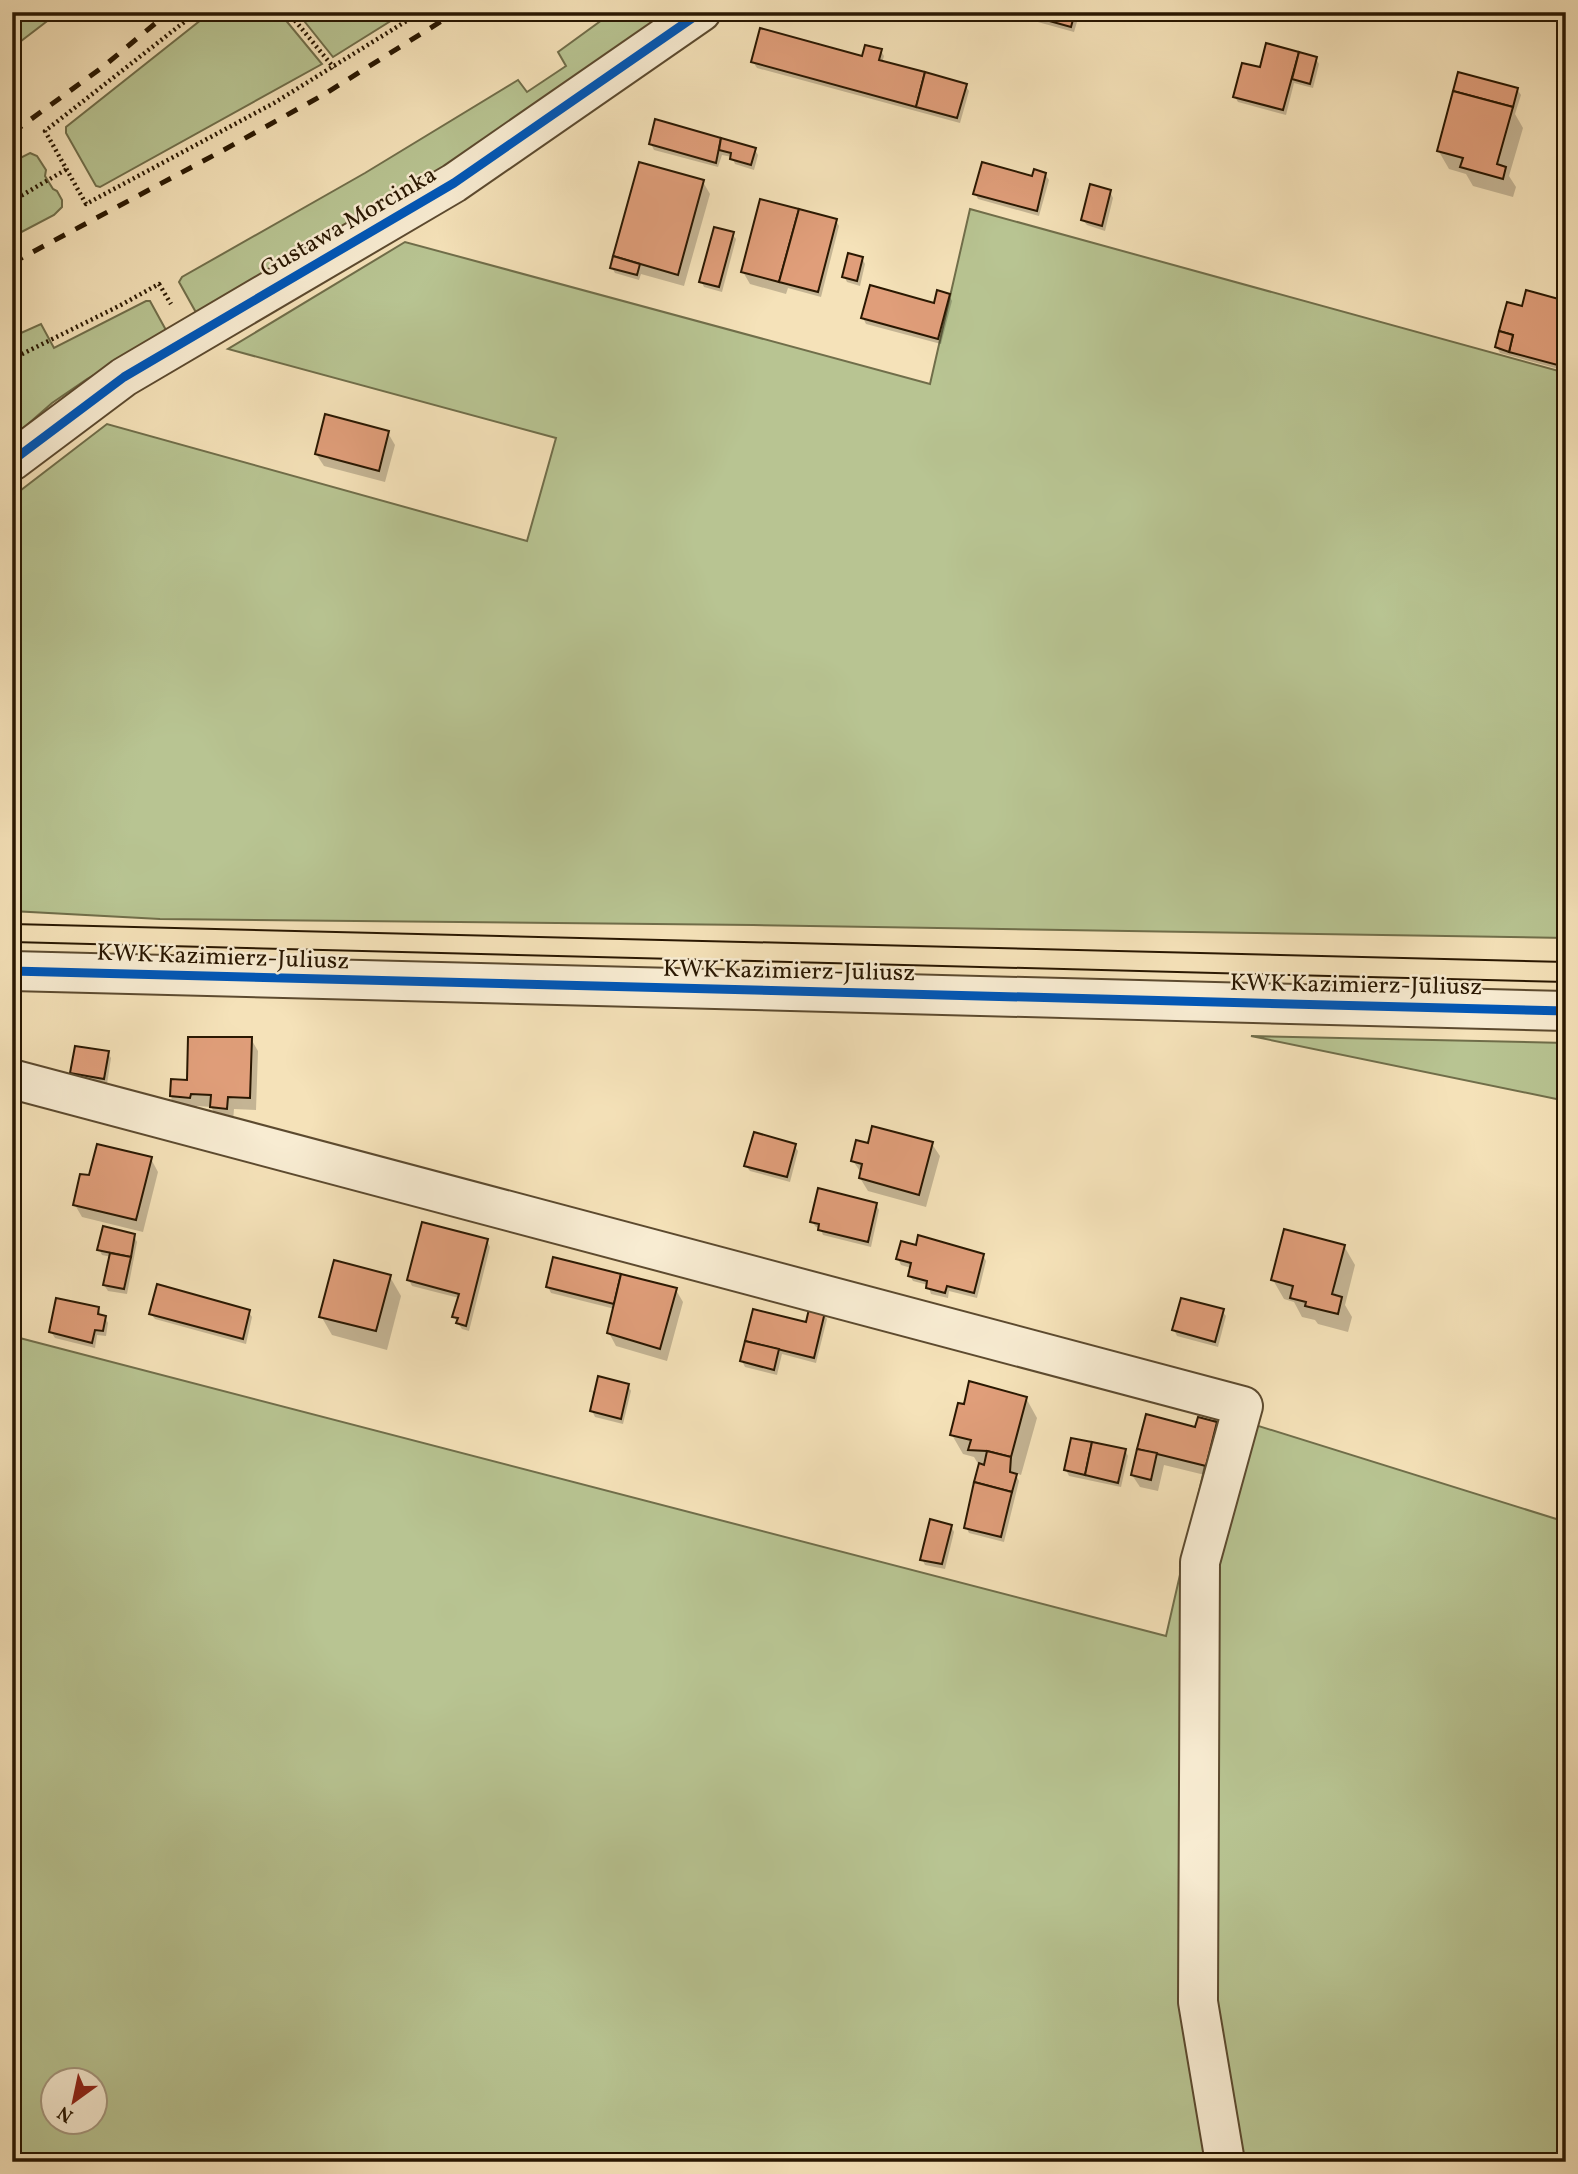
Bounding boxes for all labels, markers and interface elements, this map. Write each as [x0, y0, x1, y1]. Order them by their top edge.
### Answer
street label: Gustawa Morcinka [255, 159, 443, 287]
street label: KWK Kazimierz-Juliusz [96, 937, 350, 979]
street label: KWK Kazimierz-Juliusz [662, 953, 916, 991]
street label: KWK Kazimierz-Juliusz [1229, 967, 1483, 1005]
north arrow [38, 2066, 108, 2136]
text: N [53, 2099, 79, 2128]

